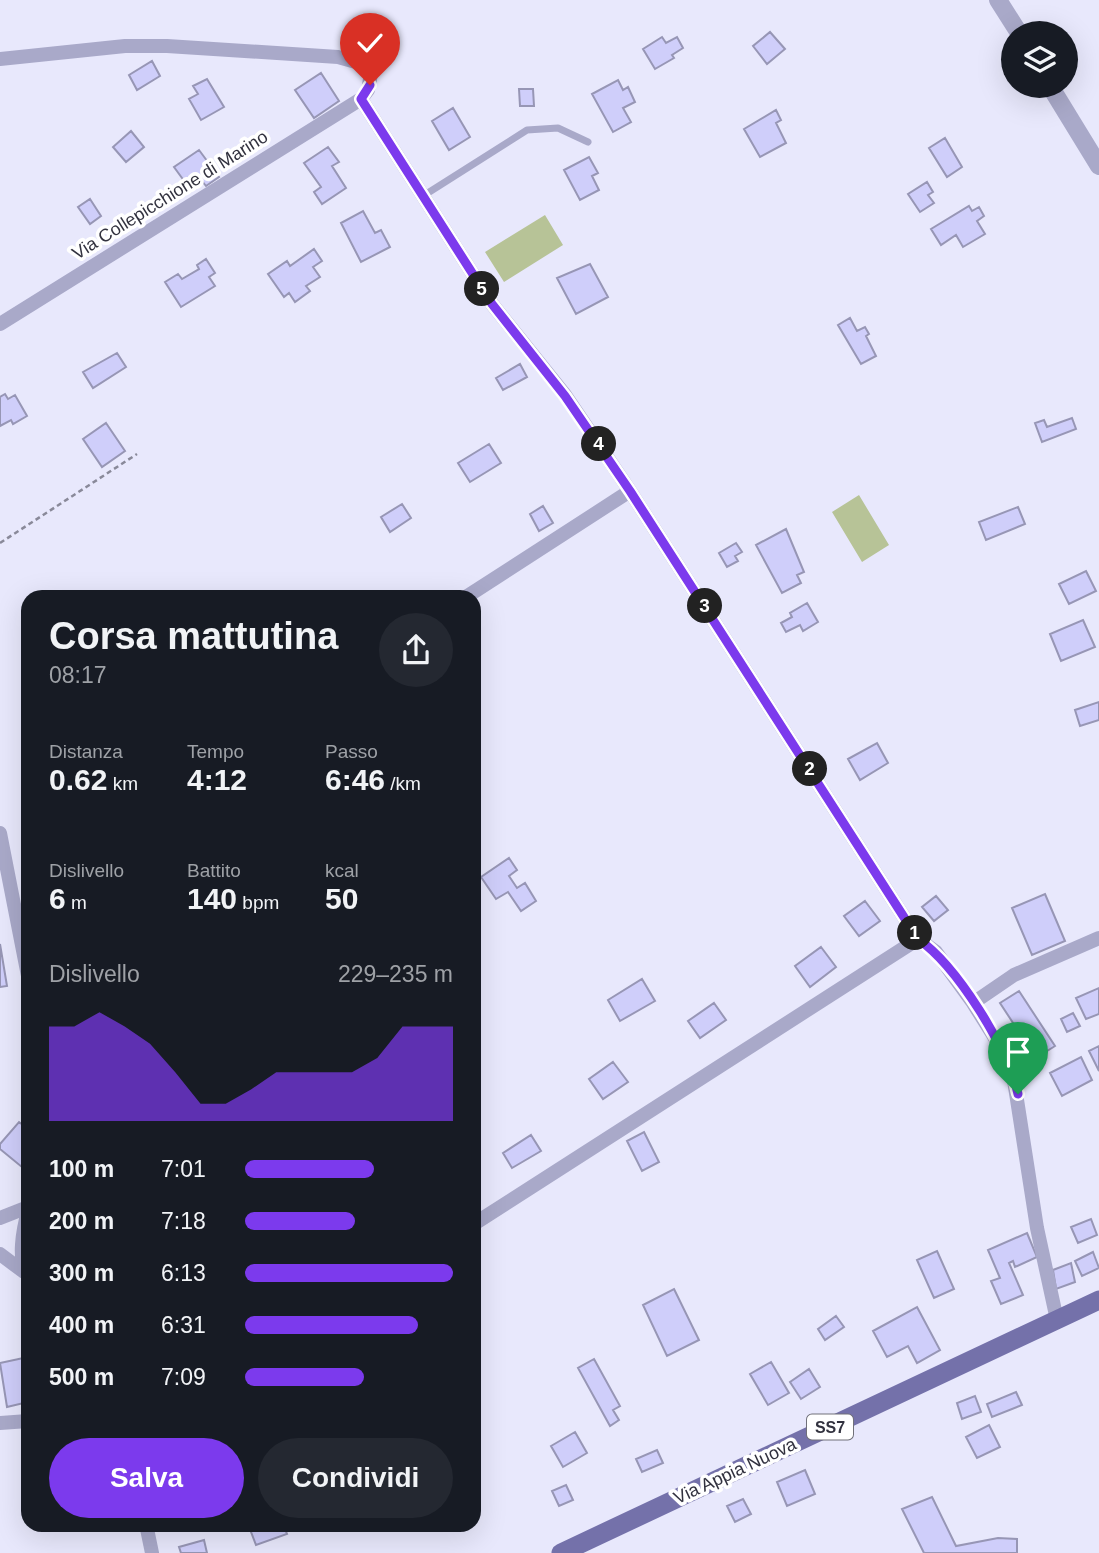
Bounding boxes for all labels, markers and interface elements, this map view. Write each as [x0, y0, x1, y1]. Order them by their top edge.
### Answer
pin [340, 13, 400, 85]
map controls [1001, 21, 1078, 98]
button: layers [1001, 21, 1078, 98]
icon: check [351, 24, 389, 62]
street label: Via Collepicchione di Marino [69, 126, 271, 264]
pin: 5 [464, 272, 500, 306]
text: 5 [476, 278, 487, 299]
pin: 4 [582, 426, 616, 462]
text: 4 [593, 433, 604, 454]
pin: 3 [688, 588, 722, 624]
text: 3 [699, 595, 710, 616]
button: share [379, 613, 453, 687]
text: Corsa mattutina [49, 615, 338, 657]
text: 08:17 [49, 662, 107, 688]
text: Distanza [49, 741, 123, 762]
text: Tempo [187, 741, 244, 762]
text: Passo [325, 741, 378, 762]
pin: 2 [792, 752, 828, 786]
text: 2 [804, 758, 815, 779]
text: 0.62 [49, 763, 107, 796]
text: 4:12 [187, 763, 247, 796]
text: 6:46 [325, 763, 385, 796]
text: km [107, 773, 138, 794]
text: /km [385, 773, 421, 794]
text: Dislivello [49, 860, 124, 881]
text: Battito [187, 860, 241, 881]
text: kcal [325, 860, 359, 881]
text: 6 [49, 882, 66, 915]
text: 140 [187, 882, 237, 915]
text: 50 [325, 882, 358, 915]
text: m [66, 892, 87, 913]
text: bpm [237, 892, 279, 913]
pin: 1 [898, 916, 932, 950]
text: 1 [909, 922, 920, 943]
text: Dislivello [49, 961, 140, 987]
text: 229–235 m [338, 961, 453, 987]
pin [988, 1022, 1048, 1094]
icon: arrive [999, 1033, 1037, 1071]
text: 100 m [49, 1156, 114, 1182]
text: 7:01 [161, 1156, 206, 1182]
text: 200 m [49, 1208, 114, 1234]
text: 7:18 [161, 1208, 206, 1234]
text: 300 m [49, 1260, 114, 1286]
text: 6:13 [161, 1260, 206, 1286]
text: 400 m [49, 1312, 114, 1338]
text: 6:31 [161, 1312, 206, 1338]
text: 500 m [49, 1364, 114, 1390]
text: 7:09 [161, 1364, 206, 1390]
road number: SS7 [807, 1414, 853, 1440]
street label: Via Appia Nuova [671, 1433, 800, 1508]
button: Salva [49, 1438, 244, 1518]
button: Condividi [258, 1438, 453, 1518]

